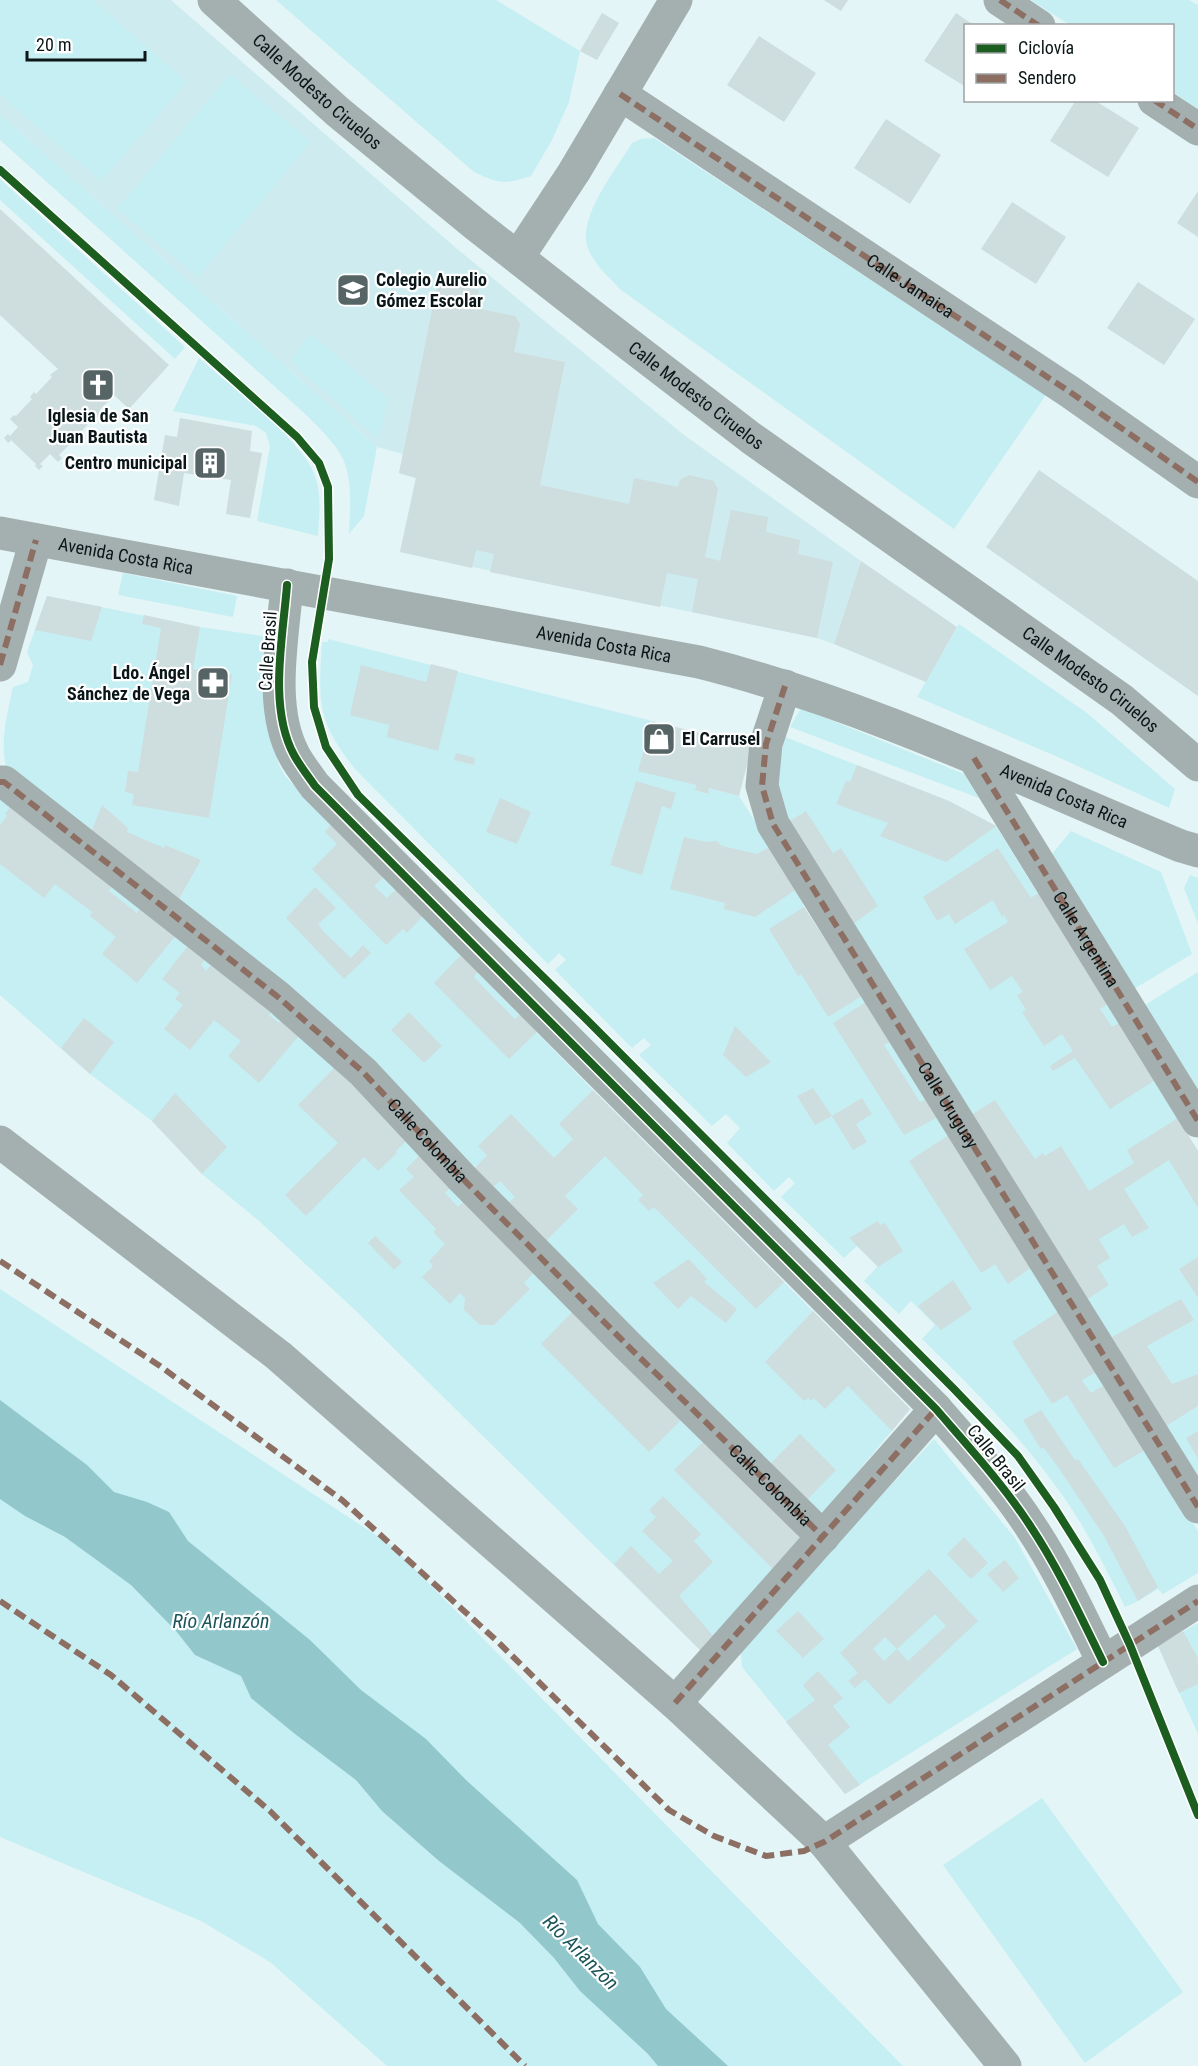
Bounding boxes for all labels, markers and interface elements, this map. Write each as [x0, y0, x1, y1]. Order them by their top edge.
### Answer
scale bar [27, 24, 146, 62]
legend [964, 24, 1174, 102]
street label: Calle Modesto Ciruelos [249, 29, 386, 153]
text: 20 m [36, 34, 71, 55]
text: Ciclovía [1018, 37, 1074, 58]
text: Sendero [1018, 67, 1076, 88]
street label: Calle Jamaica [863, 249, 958, 322]
place label: Colegio Aurelio Gómez Escolar [376, 269, 487, 311]
school or university icon: Colegio Aurelio Gómez Escolar [335, 272, 371, 308]
street label: Calle Modesto Ciruelos [625, 337, 768, 454]
church icon: Iglesia de San Juan Bautista [80, 367, 116, 403]
place label: Iglesia de San Juan Bautista [47, 405, 149, 447]
building icon: Centro municipal [192, 445, 228, 481]
place label: Centro municipal [65, 452, 187, 473]
street label: Avenida Costa Rica [57, 533, 195, 578]
street label: Calle Brasil [254, 610, 281, 691]
street label: Avenida Costa Rica [535, 621, 673, 667]
street label: Calle Modesto Ciruelos [1018, 622, 1163, 737]
place label: Ldo. Ángel Sánchez de Vega [67, 662, 190, 704]
pharmacy icon: Ldo. Ángel Sánchez de Vega [195, 665, 231, 701]
shop icon: El Carrusel [641, 721, 677, 757]
place label: El Carrusel [682, 728, 760, 749]
street label: Avenida Costa Rica [997, 759, 1131, 832]
street label: Calle Argentina [1049, 887, 1124, 991]
street label: Calle Uruguay [914, 1058, 983, 1152]
street label: Calle Colombia [383, 1094, 472, 1187]
street label: Calle Brasil [963, 1420, 1030, 1495]
street label: Calle Colombia [725, 1440, 816, 1530]
water label: Río Arlanzón [173, 1609, 269, 1633]
water label: Río Arlanzón [538, 1909, 624, 1995]

